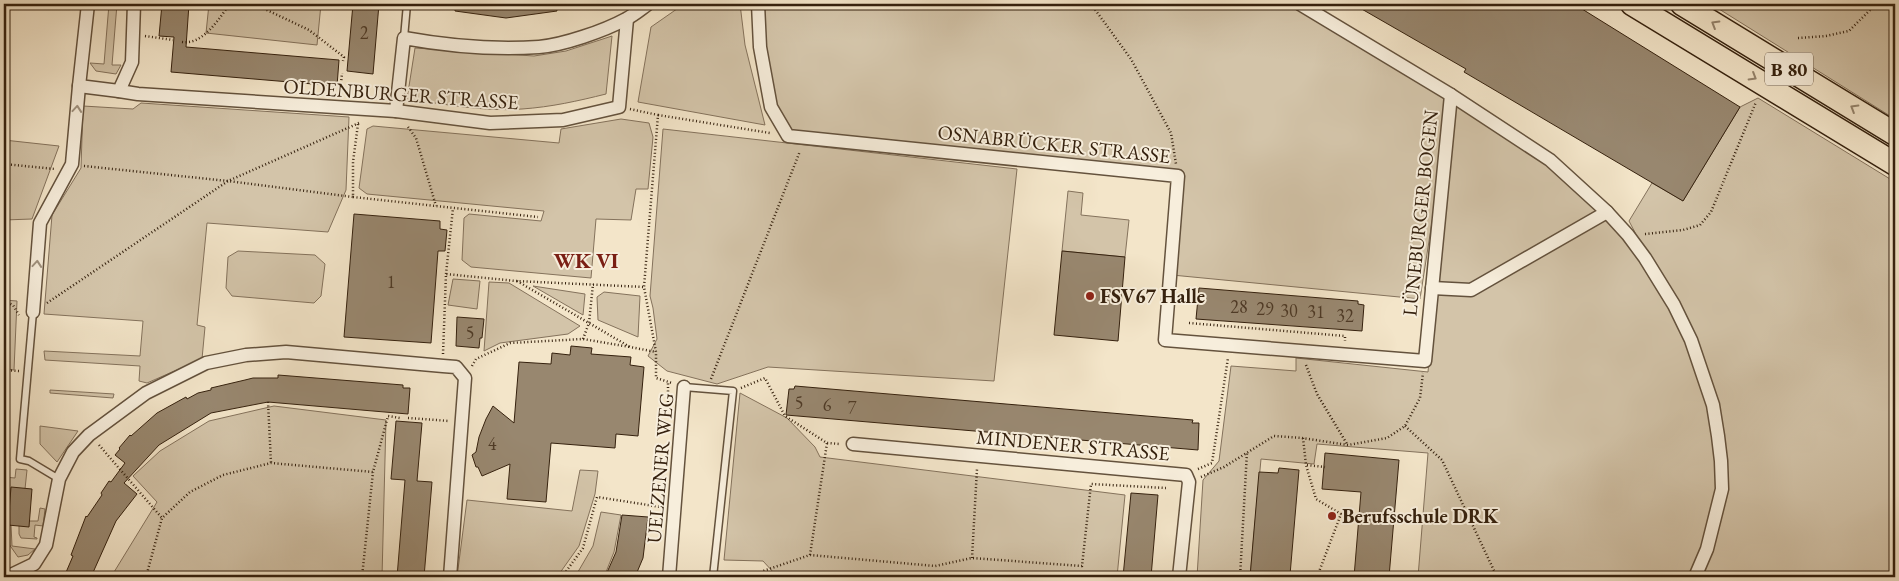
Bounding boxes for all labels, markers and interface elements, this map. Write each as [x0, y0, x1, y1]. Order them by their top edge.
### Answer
one-way arrow [1711, 20, 1720, 30]
house number: 2 [360, 21, 369, 44]
road number: B 80 [1765, 52, 1813, 86]
one-way arrow [1747, 71, 1756, 81]
street label: OLDENBURGER STRASSE [283, 73, 519, 115]
one-way arrow [71, 105, 82, 113]
one-way arrow [1850, 105, 1859, 115]
street label: LÜNEBURGER BOGEN [1396, 108, 1444, 317]
street label: OSNABRÜCKER STRASSE [936, 119, 1172, 169]
district label: WK VI [554, 247, 619, 274]
one-way arrow [31, 260, 42, 268]
house number: 1 [387, 270, 395, 293]
place label: FSV67 Halle [1100, 283, 1205, 309]
marker: FSV67 Halle [1084, 290, 1096, 302]
house number: 28 [1230, 295, 1248, 318]
house number: 29 [1256, 297, 1274, 320]
house number: 30 [1280, 299, 1298, 322]
house number: 31 [1307, 300, 1325, 323]
house number: 32 [1336, 304, 1354, 327]
house number: 5 [466, 321, 474, 344]
house number: 5 [795, 391, 803, 414]
street label: UELZENER WEG [640, 392, 680, 544]
house number: 6 [823, 393, 832, 416]
house number: 7 [848, 396, 857, 419]
street label: MINDENER STRASSE [975, 424, 1171, 466]
house number: 4 [488, 432, 497, 455]
place label: Berufsschule DRK [1342, 503, 1499, 529]
marker: Berufsschule DRK [1326, 510, 1338, 522]

